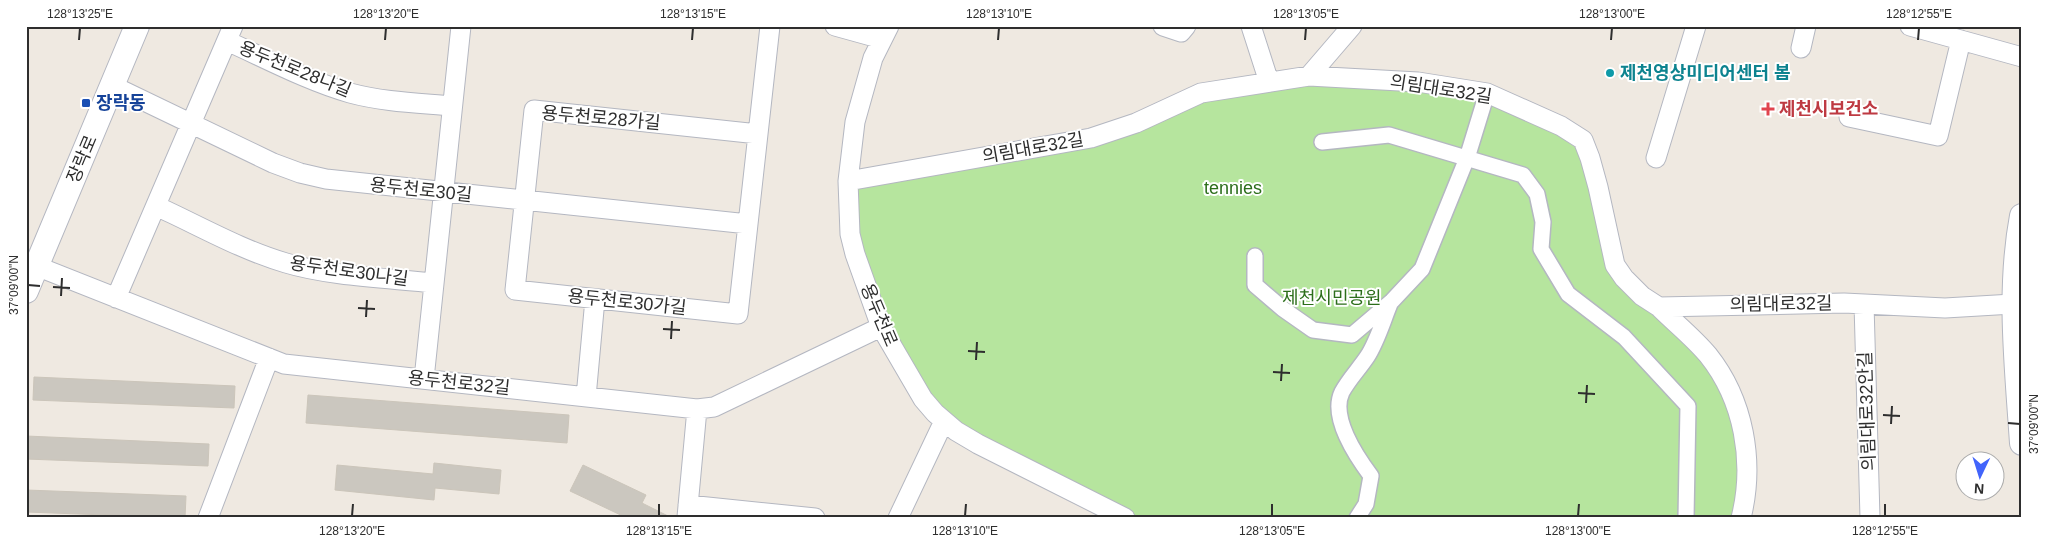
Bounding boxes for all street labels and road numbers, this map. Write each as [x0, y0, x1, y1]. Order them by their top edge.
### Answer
street label: 용두천로28나길 [236, 37, 354, 101]
street label: 의림대로32길 [1389, 71, 1493, 107]
street label: 용두천로28가길 [541, 103, 661, 133]
street label: 의림대로32길 [981, 129, 1085, 167]
street label: 장락로 [63, 132, 101, 186]
street label: 용두천로30길 [369, 175, 473, 205]
street label: 용두천로30나길 [288, 253, 410, 289]
street label: 용두천로 [857, 281, 901, 349]
street label: 용두천로30가길 [567, 286, 687, 318]
street label: 의림대로32길 [1729, 293, 1833, 315]
street label: 의림대로32안길 [1855, 351, 1879, 471]
street label: 용두천로32길 [407, 368, 511, 398]

